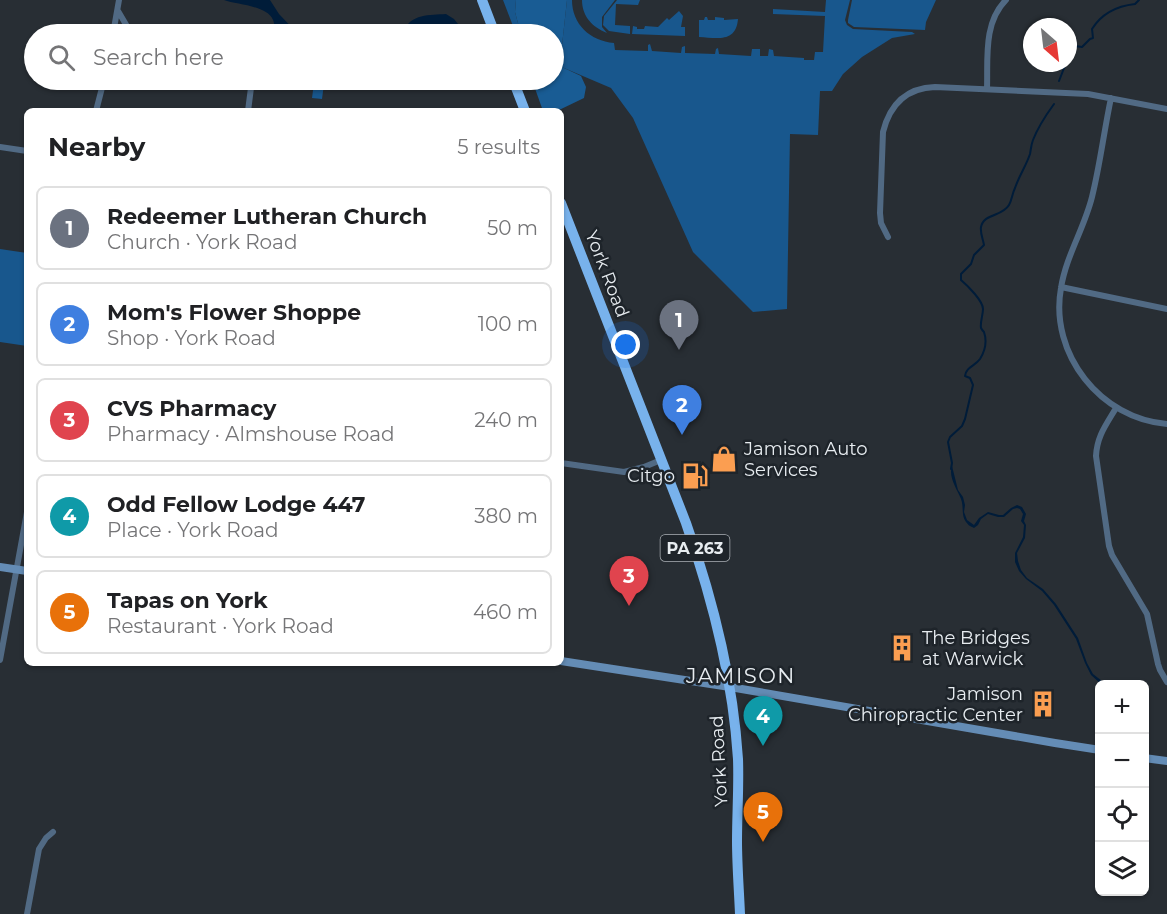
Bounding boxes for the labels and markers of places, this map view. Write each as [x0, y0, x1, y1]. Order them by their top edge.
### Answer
pin: 1 [660, 300, 698, 350]
pin: 2 [662, 386, 702, 435]
place label: Jamison Auto Services [743, 438, 868, 481]
shop icon: Jamison Auto Services [709, 444, 739, 474]
fuel station icon: Citgo [680, 461, 710, 491]
place label: Citgo [627, 465, 675, 487]
pin: 3 [610, 556, 648, 606]
place label: The Bridges at Warwick [922, 627, 1030, 670]
building icon: The Bridges at Warwick [887, 633, 917, 663]
place label: Jamison Chiropractic Center [848, 683, 1023, 726]
building icon: Jamison Chiropractic Center [1028, 689, 1058, 719]
pin: 4 [744, 696, 783, 746]
pin: 5 [744, 792, 783, 842]

